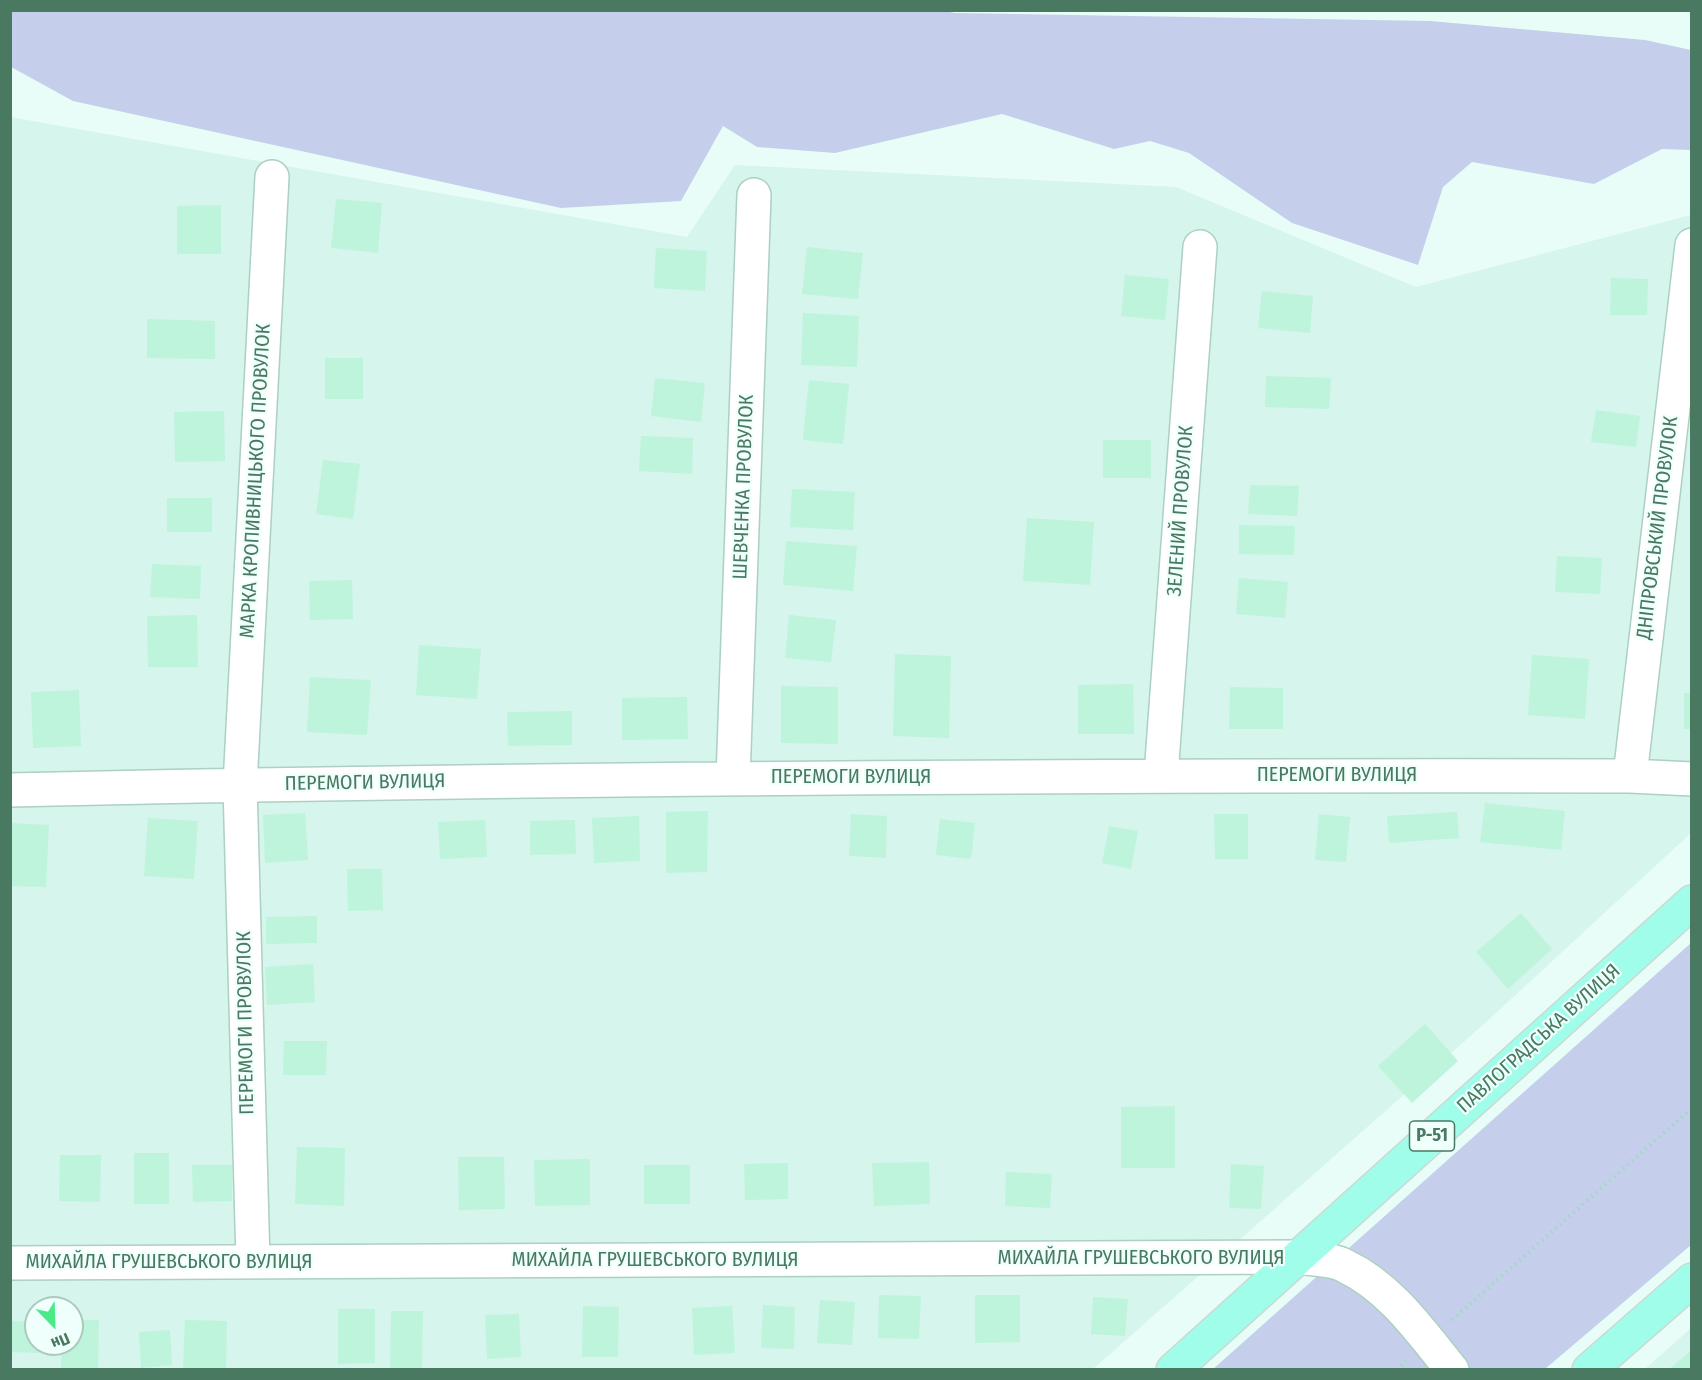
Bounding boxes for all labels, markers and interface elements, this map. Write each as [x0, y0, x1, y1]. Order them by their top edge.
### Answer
street label: МАРКА КРОПИВНИЦЬКОГО ПРОВУЛОК [236, 323, 276, 639]
street label: ШЕВЧЕНКА ПРОВУЛОК [729, 394, 759, 580]
street label: ДНІПРОВСЬКИЙ ПРОВУЛОК [1632, 415, 1684, 641]
street label: ЗЕЛЕНИЙ ПРОВУЛОК [1163, 425, 1199, 597]
street label: ПЕРЕМОГИ ВУЛИЦЯ [1257, 763, 1417, 787]
street label: ПЕРЕМОГИ ВУЛИЦЯ [771, 765, 931, 789]
street label: ПЕРЕМОГИ ВУЛИЦЯ [285, 770, 445, 796]
street label: ПЕРЕМОГИ ПРОВУЛОК [232, 931, 260, 1115]
street label: ПАВЛОГРАДСЬКА ВУЛИЦЯ [1453, 959, 1625, 1119]
road number: Р-51 [1410, 1121, 1454, 1151]
street label: МИХАЙЛА ГРУШЕВСЬКОГО ВУЛИЦЯ [997, 1246, 1285, 1270]
street label: МИХАЙЛА ГРУШЕВСЬКОГО ВУЛИЦЯ [511, 1248, 799, 1272]
street label: МИХАЙЛА ГРУШЕВСЬКОГО ВУЛИЦЯ [25, 1250, 313, 1274]
north arrow [24, 1296, 84, 1356]
text: Пн [48, 1329, 73, 1353]

